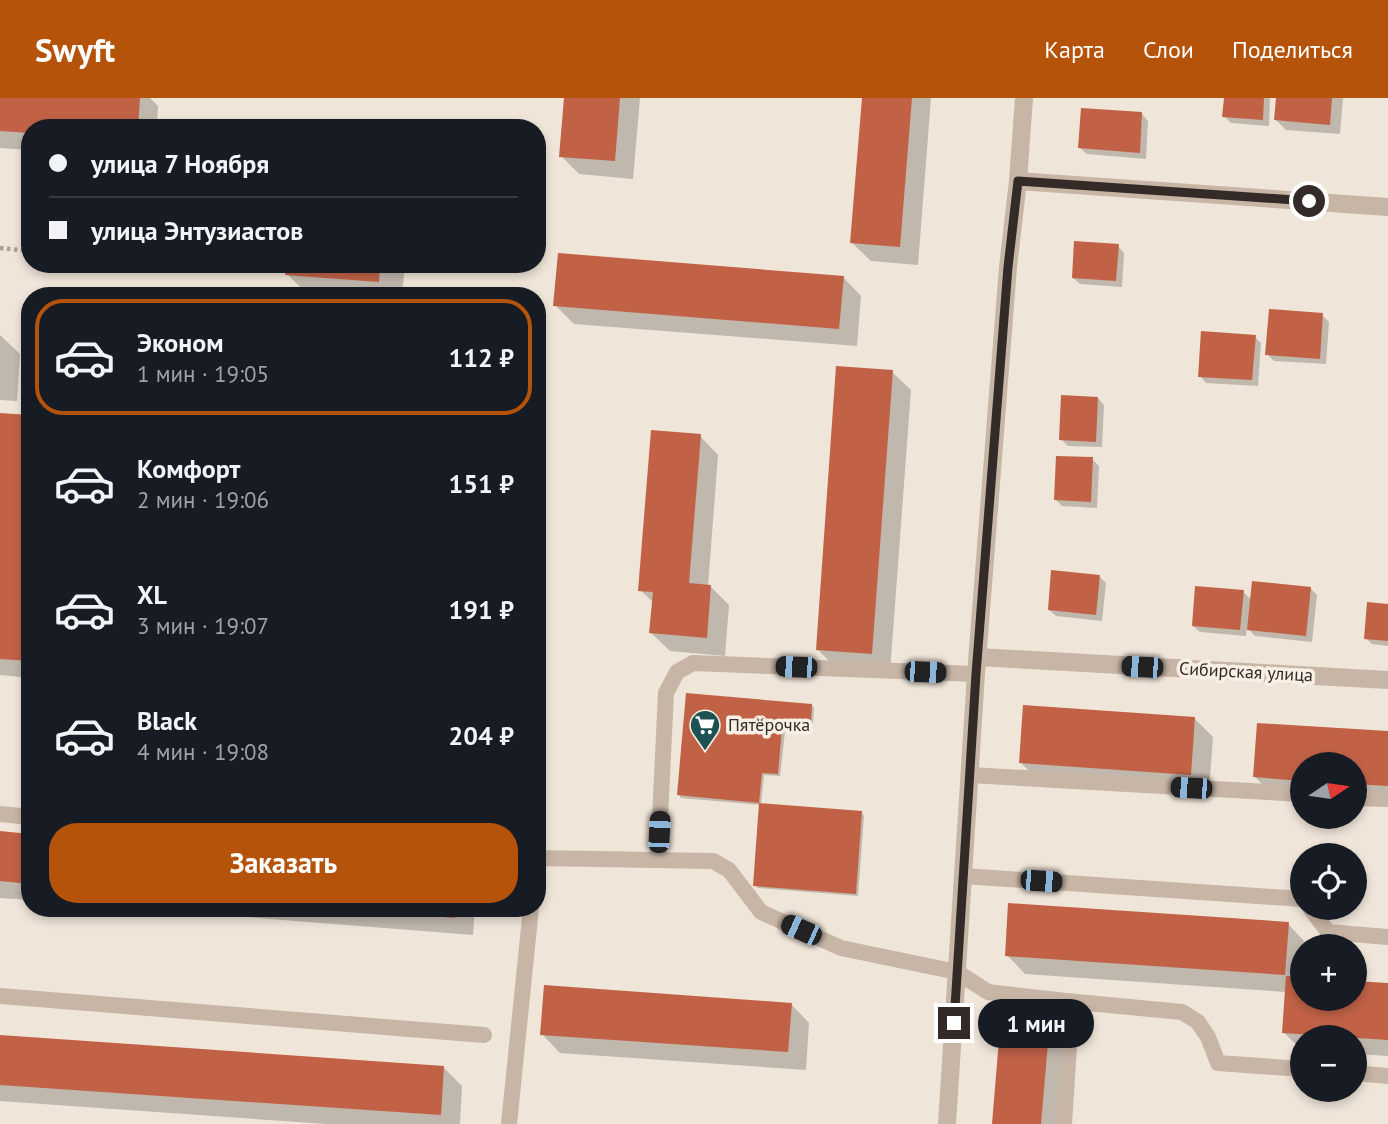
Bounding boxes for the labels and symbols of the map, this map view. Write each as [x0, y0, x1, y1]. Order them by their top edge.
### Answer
route start [1293, 185, 1325, 217]
car [1121, 655, 1164, 679]
car [775, 656, 818, 678]
street label: Сибирская улица [1178, 657, 1314, 686]
car [904, 661, 947, 683]
supermarket icon: Пятёрочка [688, 708, 722, 752]
place label: Пятёрочка [728, 713, 810, 736]
north arrow [1290, 752, 1367, 830]
car [1170, 776, 1213, 800]
car [648, 810, 671, 854]
car [1020, 869, 1063, 893]
car [778, 912, 825, 948]
callout: 1 мин [978, 998, 1094, 1048]
route end [938, 1007, 970, 1039]

